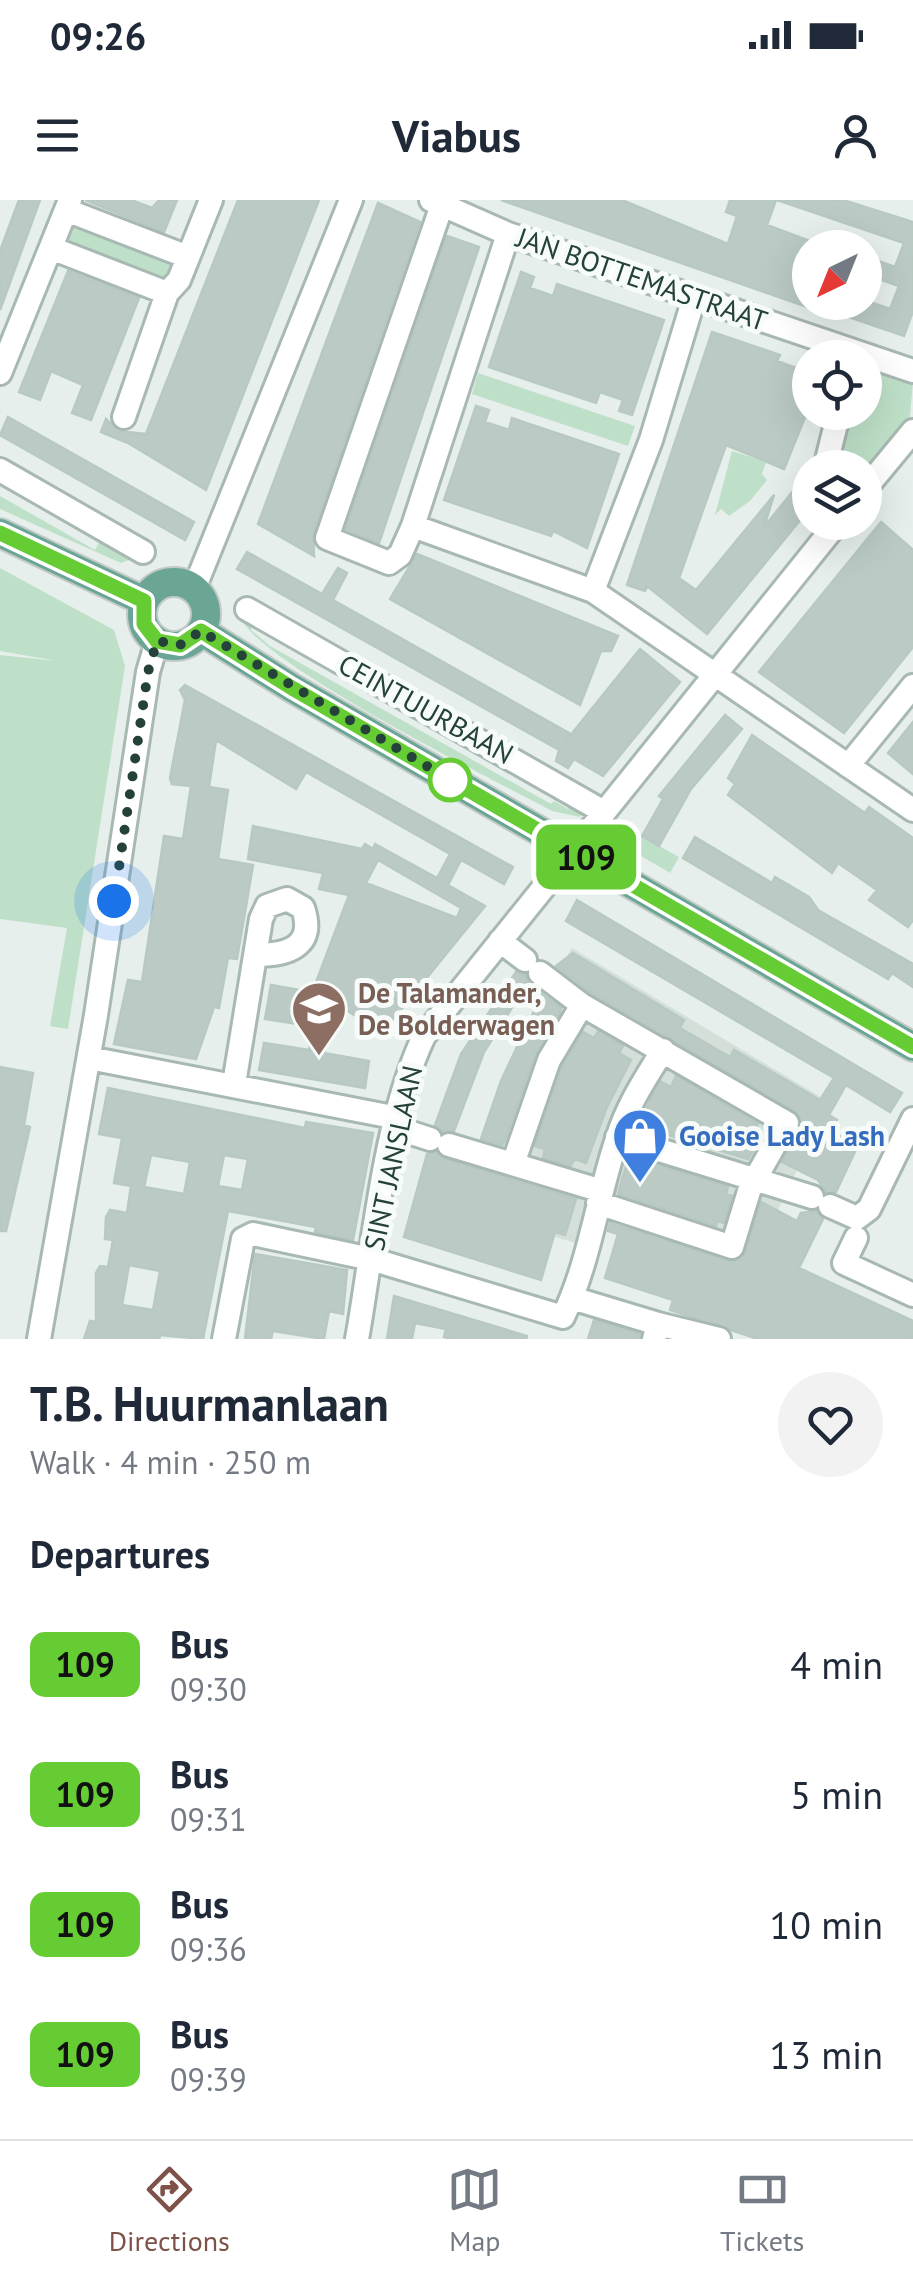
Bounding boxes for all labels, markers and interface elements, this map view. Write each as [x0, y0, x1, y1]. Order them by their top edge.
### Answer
text: 09:26 [50, 11, 146, 60]
text: Viabus [392, 106, 521, 164]
icon: menu [30, 108, 85, 163]
icon: person [828, 108, 883, 163]
street label: JAN BOTTEMASTRAAT [511, 218, 773, 339]
north arrow [792, 230, 882, 320]
map controls [792, 230, 882, 540]
button: locate [792, 340, 882, 430]
button: layers [792, 450, 882, 540]
street label: CEINTUURBAAN [332, 645, 520, 772]
unlabelled marker [429, 759, 471, 801]
line badge: 109 [528, 824, 644, 890]
text: 109 [556, 834, 616, 880]
your location [89, 876, 139, 926]
place label: De Talamander, De Bolderwagen [358, 974, 555, 1043]
school or university icon: De Talamander, De Bolderwagen [289, 979, 349, 1058]
street label: SINT JANSLAAN [355, 1062, 430, 1254]
shop icon: Gooise Lady Lash [610, 1106, 670, 1185]
place label: Gooise Lady Lash [679, 1117, 885, 1154]
text: T.B. Huurmanlaan [30, 1372, 389, 1434]
button: heart [778, 1372, 883, 1477]
text: Walk · 4 min · 250 m [30, 1441, 311, 1483]
text: Departures [30, 1529, 210, 1578]
text: Bus [170, 1619, 229, 1668]
text: 4 min [790, 1640, 883, 1689]
text: 109 [55, 1641, 115, 1687]
text: 09:30 [170, 1668, 247, 1710]
text: Bus [170, 1749, 229, 1798]
text: 5 min [790, 1770, 883, 1819]
text: 109 [55, 1771, 115, 1817]
text: 09:31 [170, 1798, 247, 1840]
text: Bus [170, 1879, 229, 1928]
text: 10 min [770, 1900, 883, 1949]
text: 109 [55, 1901, 115, 1947]
text: 09:36 [170, 1928, 247, 1970]
text: Bus [170, 2009, 229, 2058]
text: 13 min [770, 2030, 883, 2079]
text: 109 [55, 2031, 115, 2077]
text: 09:39 [170, 2058, 247, 2100]
tab: Directions [109, 2162, 230, 2259]
tab: Map [447, 2162, 502, 2259]
tab: Tickets [720, 2162, 804, 2259]

